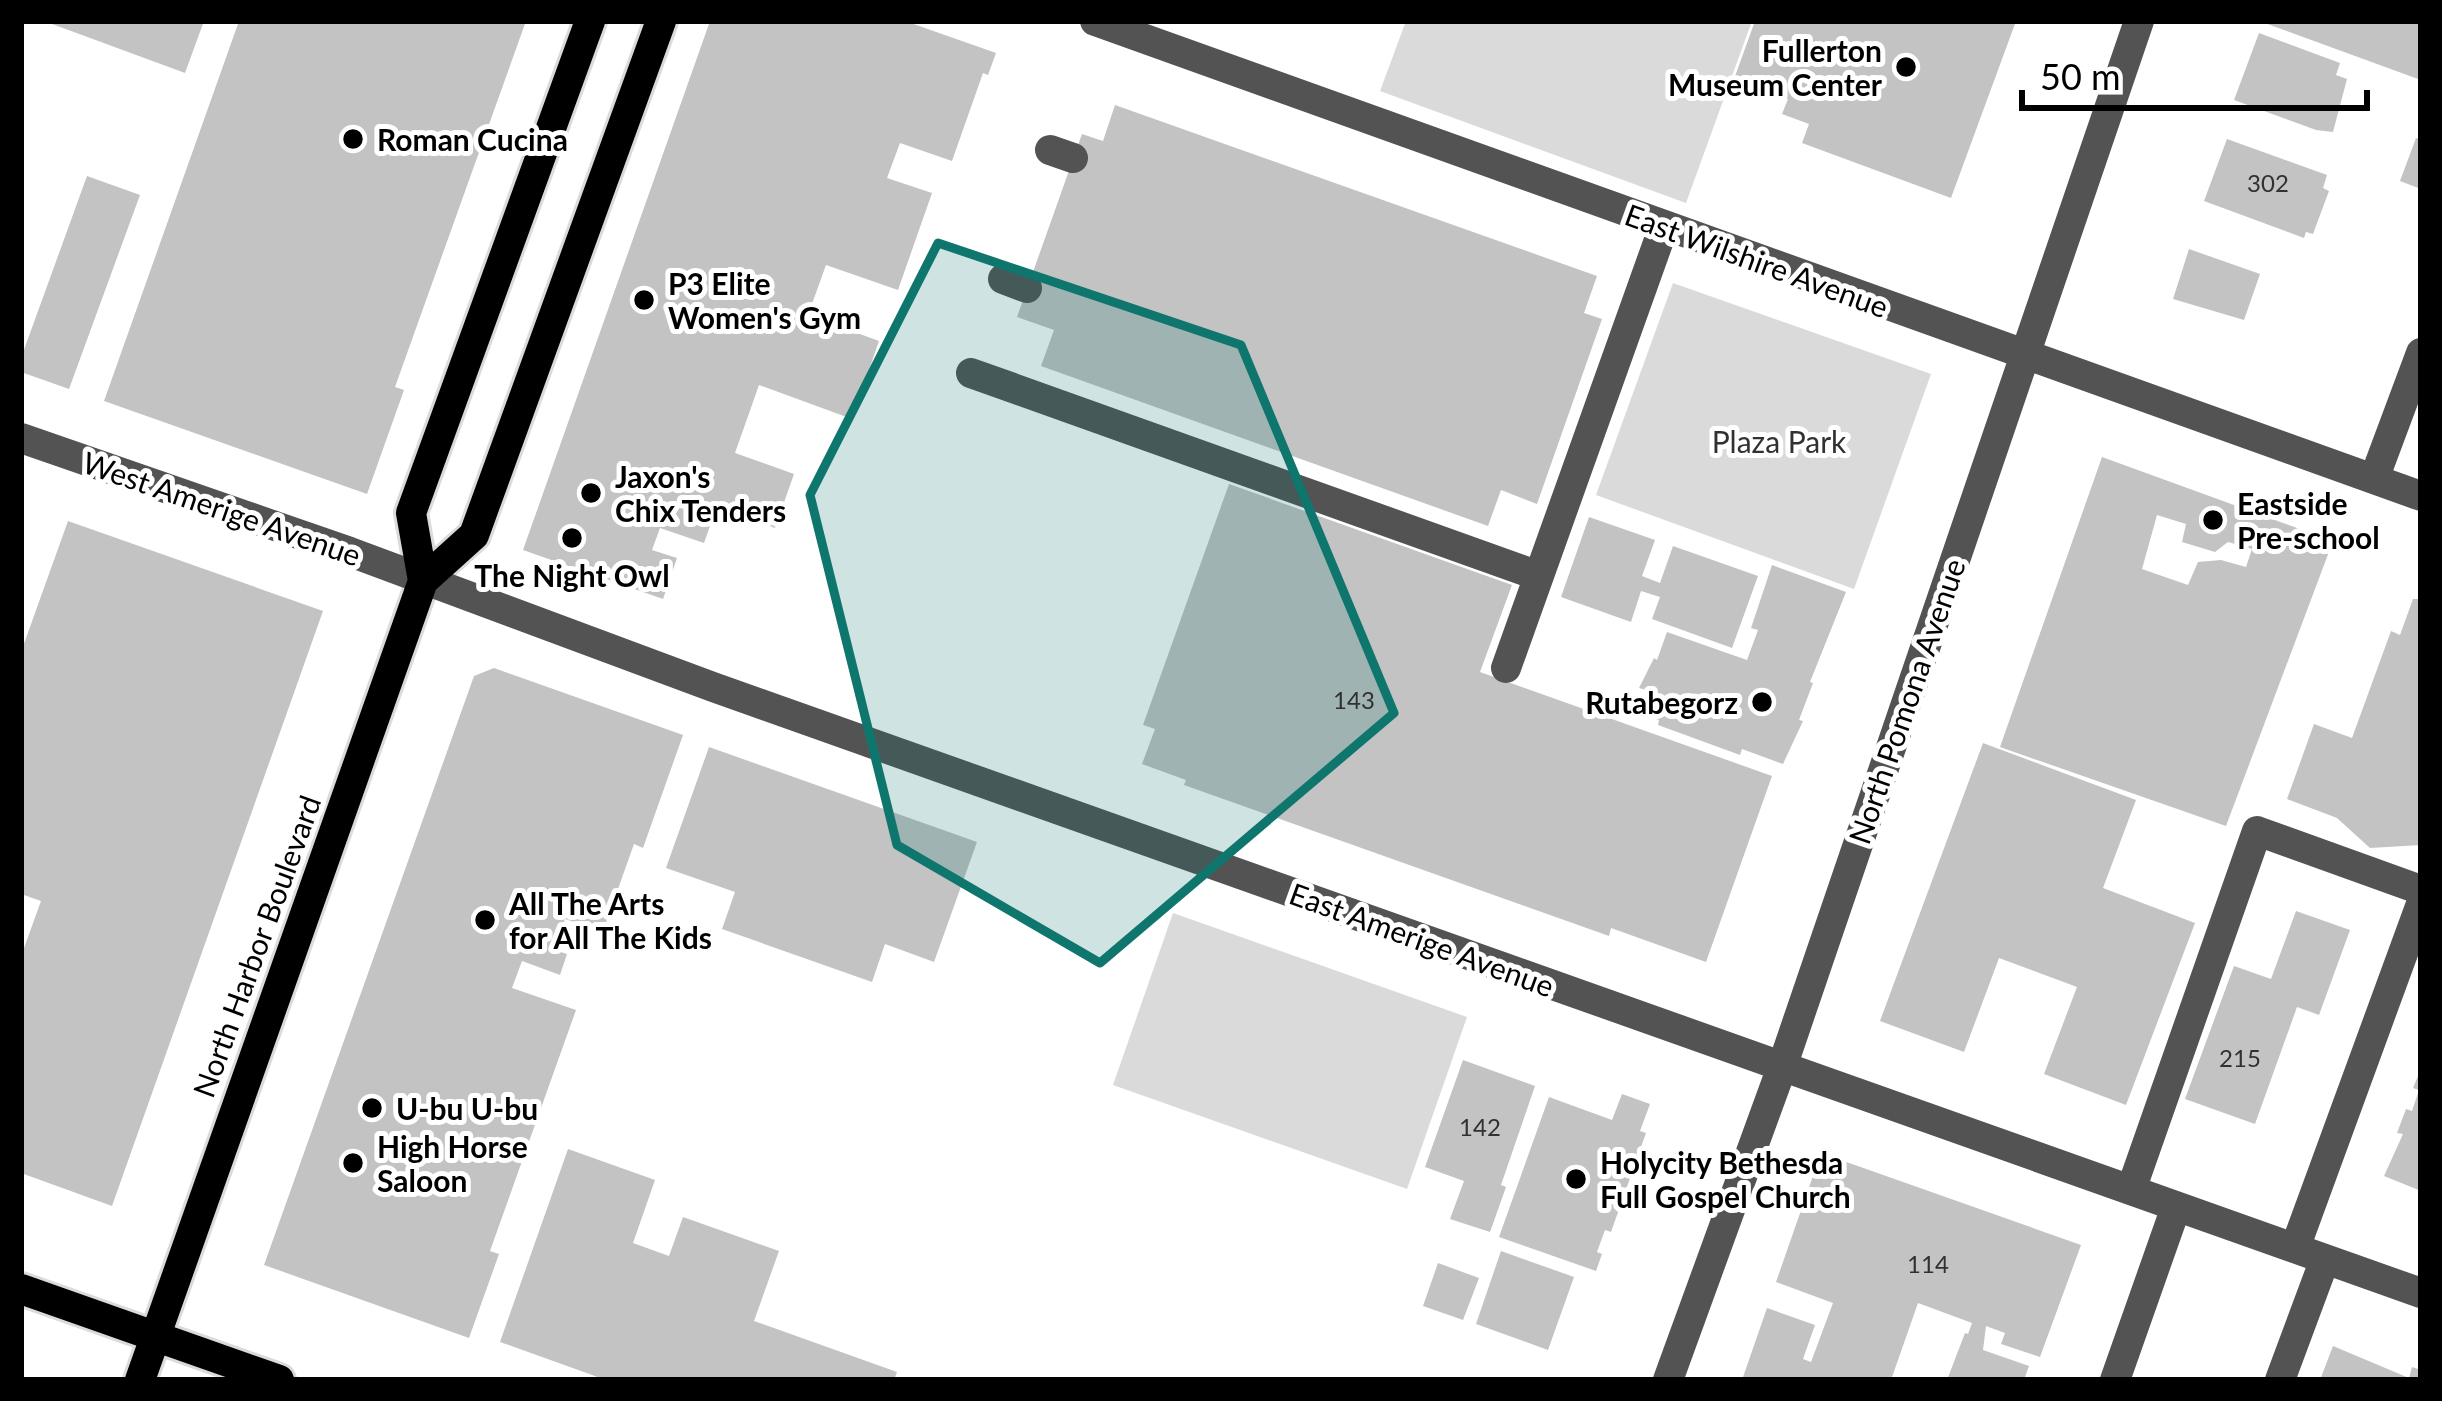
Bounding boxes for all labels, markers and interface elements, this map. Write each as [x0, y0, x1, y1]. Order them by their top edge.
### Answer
place label: Fullerton Museum Center [1668, 32, 1883, 102]
scale bar [2022, 36, 2367, 110]
marker: Fullerton Museum Center [1893, 54, 1919, 80]
text: 50 m [2040, 54, 2121, 98]
place label: Roman Cucina [377, 121, 568, 157]
marker: Roman Cucina [340, 126, 366, 152]
house number: 302 [2247, 168, 2289, 197]
street label: East Wilshire Avenue [1621, 196, 1893, 324]
place label: P3 Elite Women's Gym [668, 265, 861, 335]
marker: P3 Elite Women's Gym [631, 287, 657, 313]
park label: Plaza Park [1712, 423, 1847, 459]
street label: West Amerige Avenue [78, 443, 366, 573]
place label: Jaxon's Chix Tenders [615, 458, 786, 528]
marker: Jaxon's Chix Tenders [578, 480, 604, 506]
place label: Eastside Pre-school [2237, 485, 2380, 555]
marker: Eastside Pre-school [2200, 507, 2226, 533]
marker: The Night Owl [559, 525, 585, 551]
street label: North Pomona Avenue [1840, 554, 1972, 848]
place label: The Night Owl [474, 557, 670, 593]
place label: Rutabegorz [1585, 684, 1738, 720]
house number: 143 [1333, 685, 1375, 714]
marker: Rutabegorz [1749, 689, 1775, 715]
street label: North Harbor Boulevard [185, 790, 327, 1102]
street label: East Amerige Avenue [1285, 874, 1559, 1004]
place label: All The Arts for All The Kids [508, 885, 712, 955]
marker: All The Arts for All The Kids [472, 907, 498, 933]
house number: 215 [2219, 1043, 2261, 1072]
place label: U-bu U-bu [396, 1090, 538, 1126]
marker: U-bu U-bu [359, 1095, 385, 1121]
house number: 142 [1459, 1112, 1501, 1141]
place label: High Horse Saloon [377, 1128, 528, 1198]
place label: Holycity Bethesda Full Gospel Church [1600, 1144, 1851, 1214]
marker: High Horse Saloon [340, 1150, 366, 1176]
marker: Holycity Bethesda Full Gospel Church [1563, 1166, 1589, 1192]
house number: 114 [1907, 1249, 1949, 1278]

